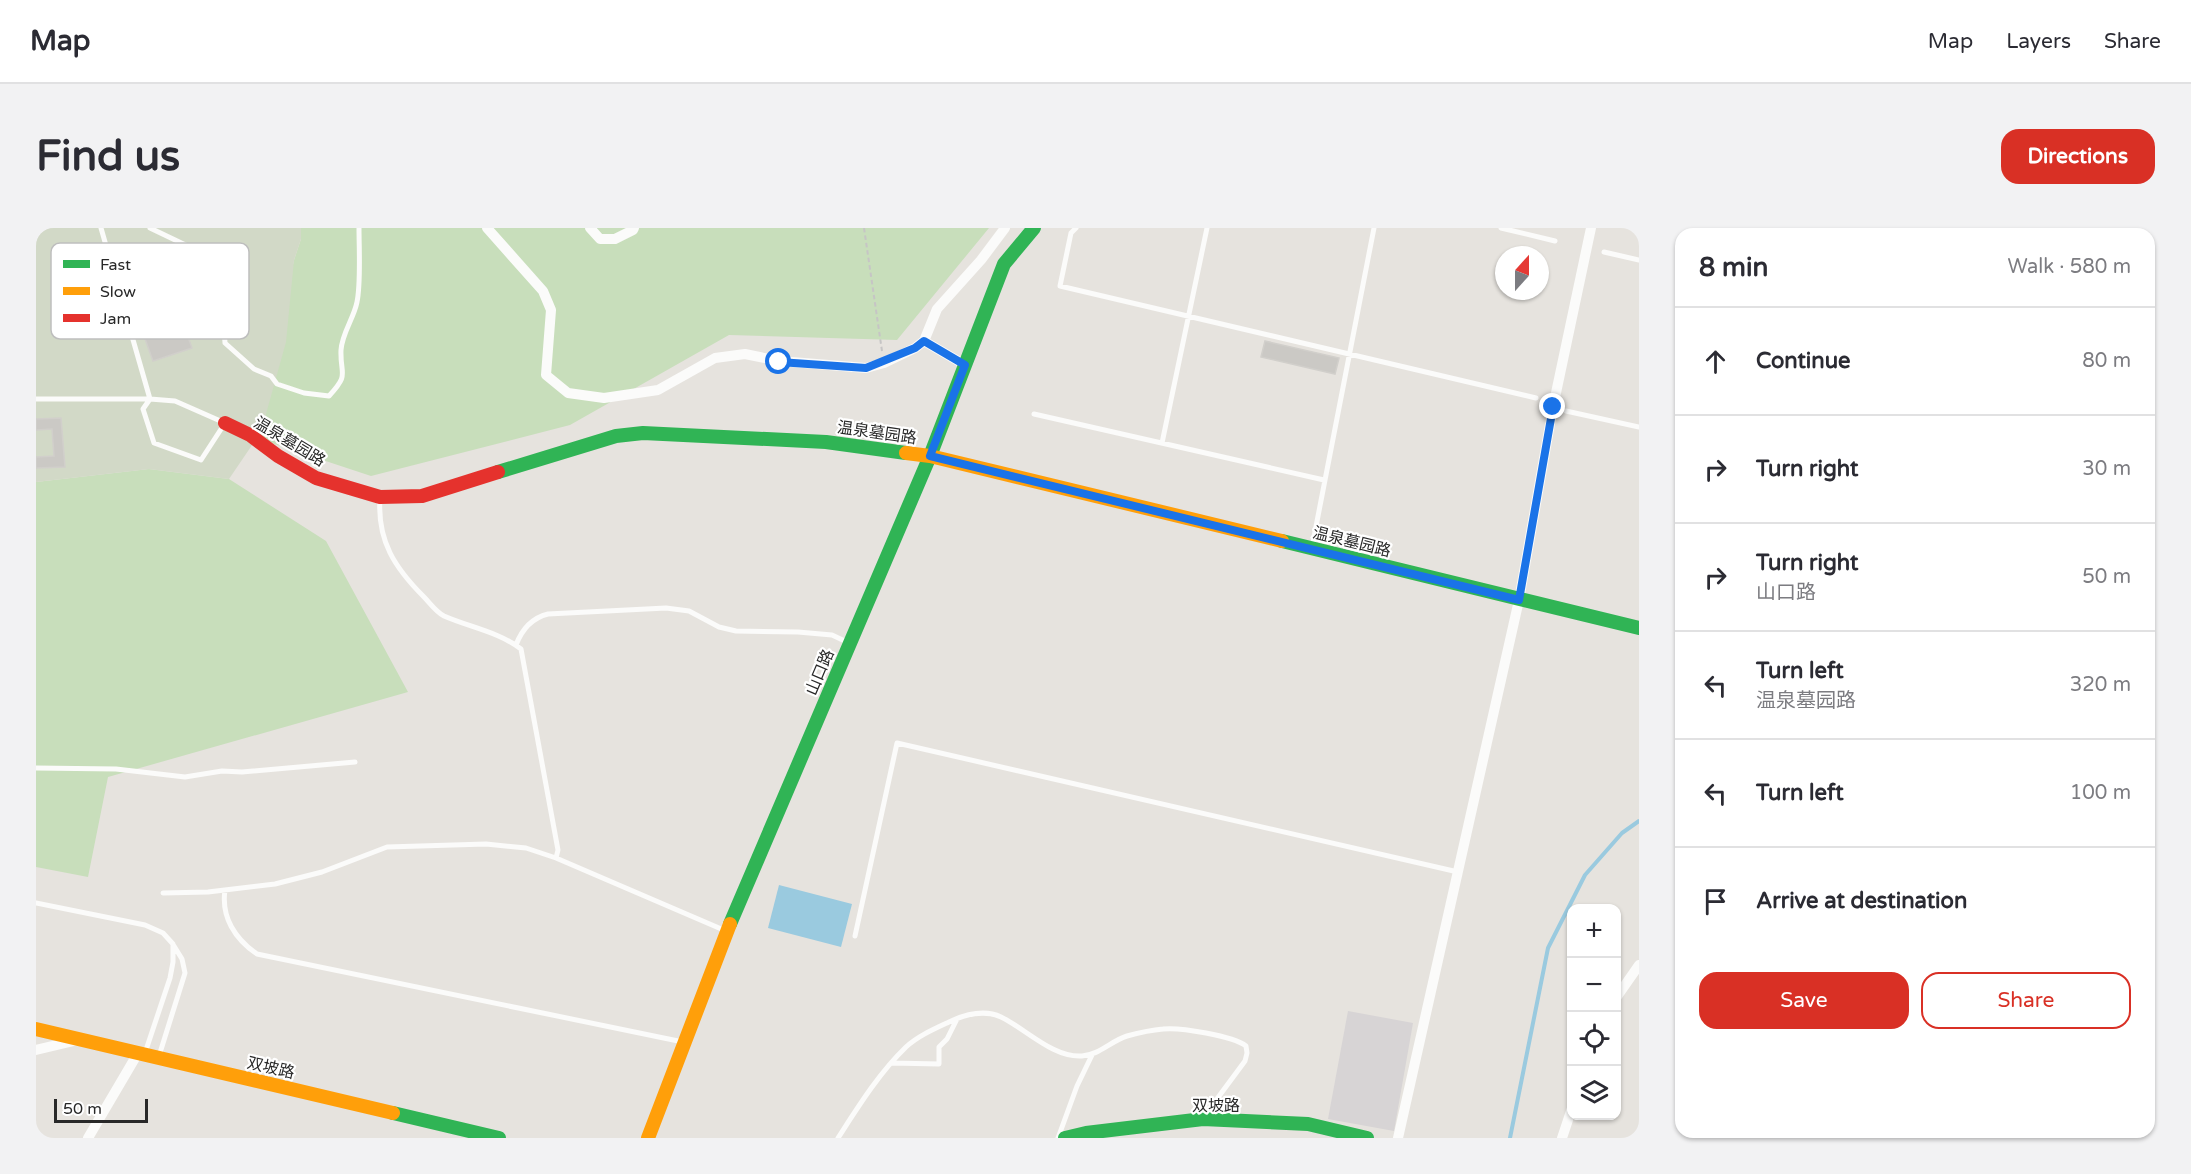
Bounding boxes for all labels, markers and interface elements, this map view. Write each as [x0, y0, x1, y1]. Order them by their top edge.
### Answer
text: Map [30, 24, 90, 58]
text: Map [1928, 29, 1973, 54]
text: Layers [2006, 29, 2071, 54]
text: Share [2104, 29, 2161, 54]
button: Directions [2001, 129, 2155, 184]
text: Find us [36, 131, 180, 182]
legend [51, 243, 249, 339]
north arrow [1495, 246, 1549, 300]
text: 8 min [1699, 252, 1768, 283]
text: Fast [100, 255, 131, 275]
text: Walk · 580 m [2008, 255, 2131, 279]
text: Slow [100, 282, 136, 302]
text: Jam [100, 309, 131, 329]
icon: ahead [1699, 345, 1732, 378]
route start [765, 348, 791, 374]
text: Continue [1756, 348, 1851, 374]
text: 80 m [2082, 349, 2131, 373]
route end [1539, 393, 1565, 419]
street label: 温泉墓园路 [250, 413, 329, 471]
street label: 温泉墓园路 [836, 418, 918, 448]
icon: right [1699, 453, 1732, 486]
text: Turn right [1756, 456, 1858, 482]
text: 30 m [2082, 457, 2131, 481]
street label: 温泉墓园路 [1311, 523, 1393, 561]
text: Turn right [1756, 550, 1858, 576]
icon: right [1699, 561, 1732, 594]
text: 50 m [2082, 565, 2131, 589]
text: 山口路 [1756, 581, 1816, 605]
street label: 山口路 [801, 646, 839, 698]
text: Turn left [1756, 658, 1844, 684]
icon: left [1699, 669, 1732, 702]
text: 320 m [2070, 673, 2131, 697]
text: 温泉墓园路 [1756, 689, 1856, 713]
icon: left [1699, 777, 1732, 810]
text: Turn left [1756, 780, 1844, 806]
text: 100 m [2070, 781, 2131, 805]
icon: arrive [1699, 885, 1732, 918]
text: Arrive at destination [1756, 888, 1967, 914]
map controls [1567, 904, 1621, 1120]
button: + [1567, 904, 1621, 958]
button: − [1567, 958, 1621, 1012]
button: Save [1699, 972, 1909, 1029]
button: Share [1921, 972, 2131, 1029]
button: locate [1567, 1012, 1621, 1066]
street label: 双坡路 [245, 1053, 296, 1083]
button: layers [1567, 1066, 1621, 1120]
scale bar [54, 1096, 148, 1124]
street label: 双坡路 [1192, 1096, 1240, 1116]
text: 50 m [63, 1099, 102, 1119]

